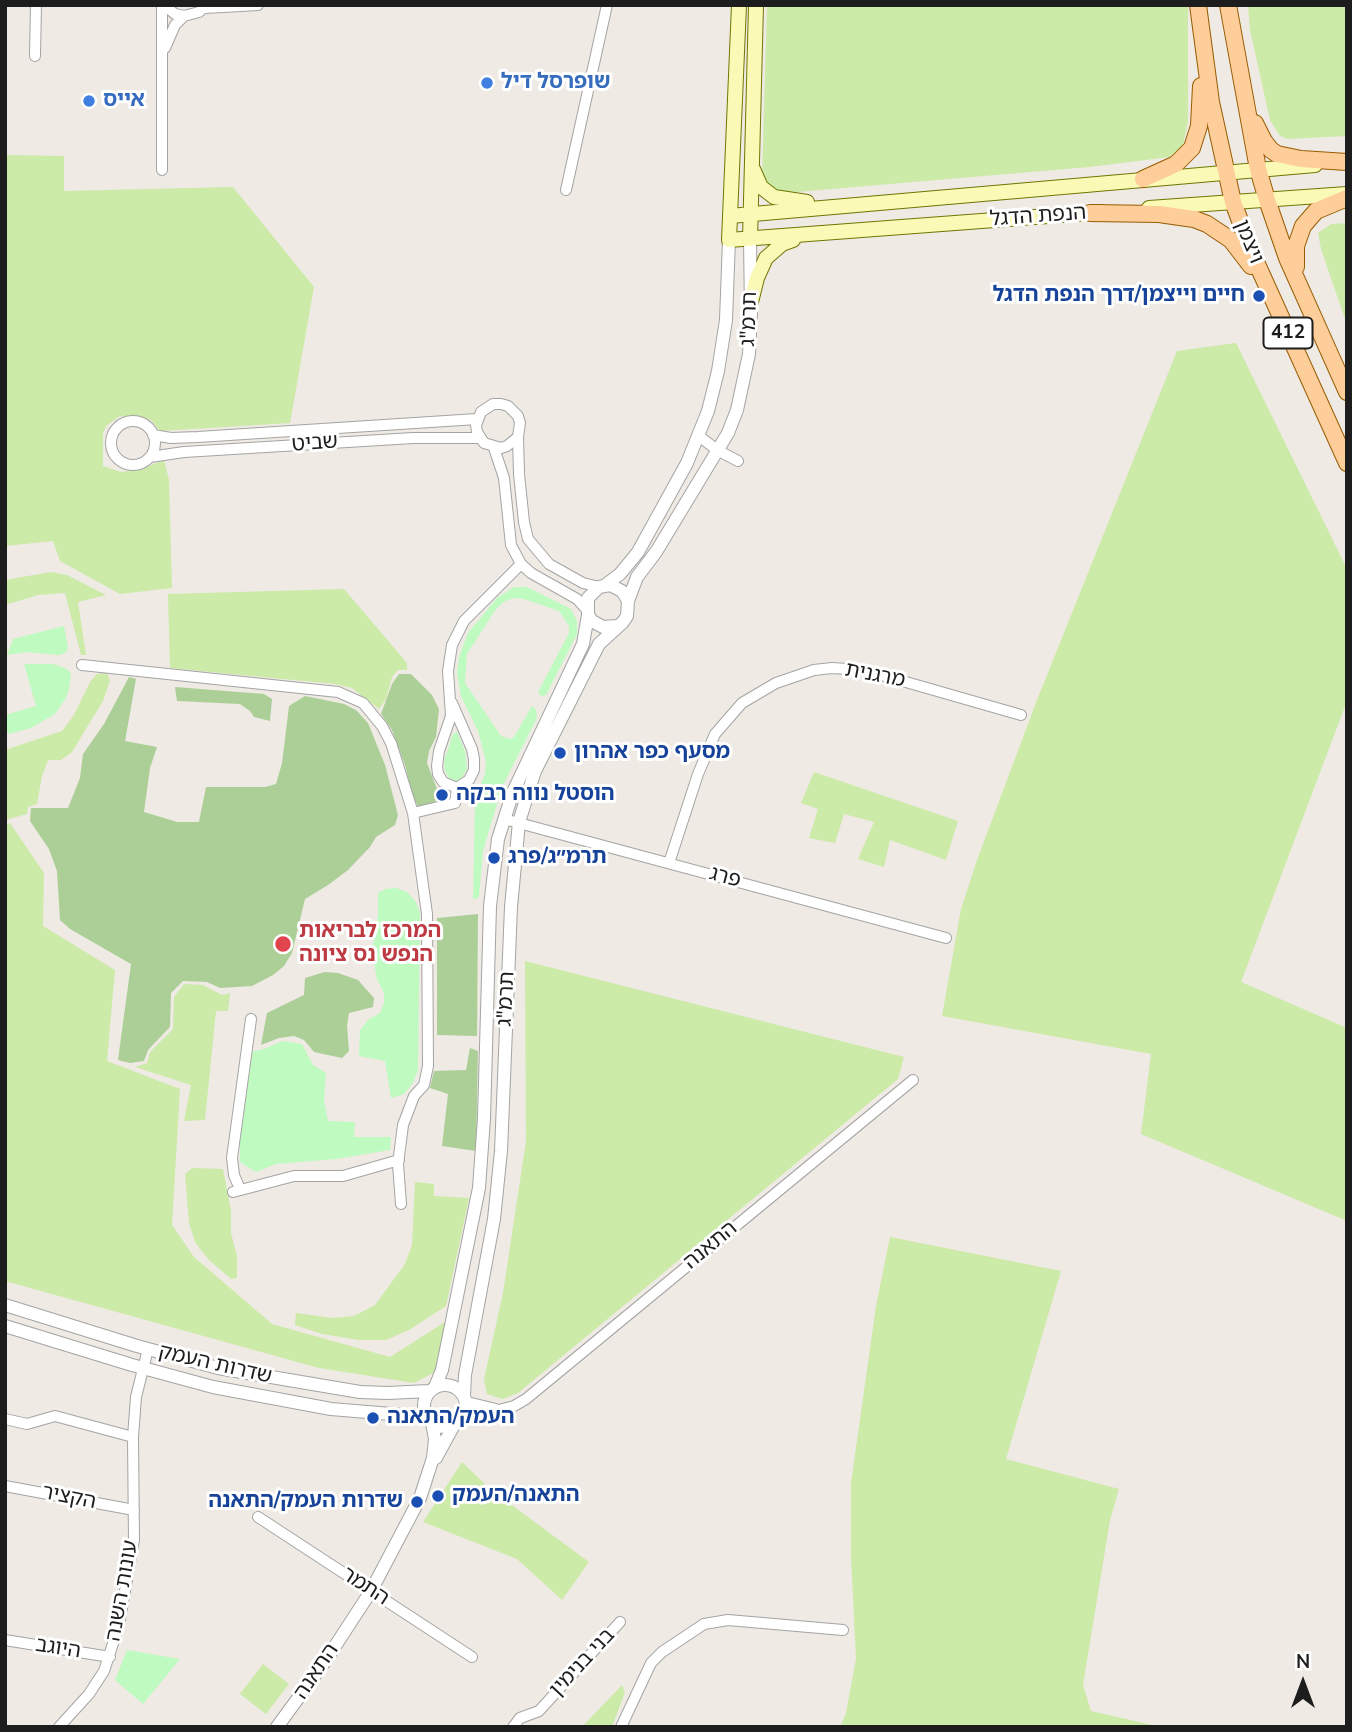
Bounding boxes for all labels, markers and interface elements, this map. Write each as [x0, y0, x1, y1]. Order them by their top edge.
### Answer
place label: שופרסל דיל [501, 70, 610, 96]
marker: שופרסל דיל [479, 75, 495, 91]
place label: אייס [103, 88, 145, 114]
marker: אייס [81, 93, 97, 109]
street label: הנפת הדגל [989, 201, 1087, 233]
street label: ויצמן [1228, 216, 1268, 268]
place label: חיים וייצמן/דרך הנפת הדגל [993, 283, 1245, 309]
marker: חיים וייצמן/דרך הנפת הדגל [1251, 288, 1267, 304]
street label: תרמ"ג [736, 291, 764, 347]
road number: 412 [1264, 318, 1312, 348]
street label: שביט [291, 430, 339, 458]
street label: מרגנית [843, 658, 907, 694]
place label: מסעף כפר אהרון [574, 740, 730, 766]
marker: מסעף כפר אהרון [552, 745, 568, 761]
place label: הוסטל נווה רבקה [456, 782, 615, 808]
marker: הוסטל נווה רבקה [434, 787, 450, 803]
place label: תרמ״ג/פרג [508, 845, 607, 871]
marker: תרמ״ג/פרג [486, 850, 502, 866]
street label: פרג [707, 862, 743, 894]
place label: המרכז לבריאות הנפש נס ציונה [299, 919, 441, 969]
marker: המרכז לבריאות הנפש נס ציונה [273, 934, 293, 954]
street label: תרמ"ג [493, 971, 521, 1027]
street label: התאנה [679, 1216, 743, 1276]
street label: שדרות העמק [156, 1340, 274, 1390]
place label: העמק/התאנה [387, 1405, 515, 1431]
marker: העמק/התאנה [365, 1410, 381, 1426]
street label: הקציר [40, 1480, 98, 1516]
place label: התאנה/העמק [452, 1483, 580, 1509]
marker: התאנה/העמק [430, 1488, 446, 1504]
place label: שדרות העמק/התאנה [208, 1489, 403, 1515]
marker: שדרות העמק/התאנה [409, 1494, 425, 1510]
street label: עונות השנה [102, 1538, 144, 1644]
street label: התמר [336, 1562, 394, 1612]
street label: בני בנימין [545, 1624, 621, 1702]
street label: היוגב [33, 1633, 83, 1665]
street label: התאנה [289, 1639, 345, 1705]
north arrow [1268, 1648, 1338, 1718]
text: N [1296, 1649, 1310, 1675]

